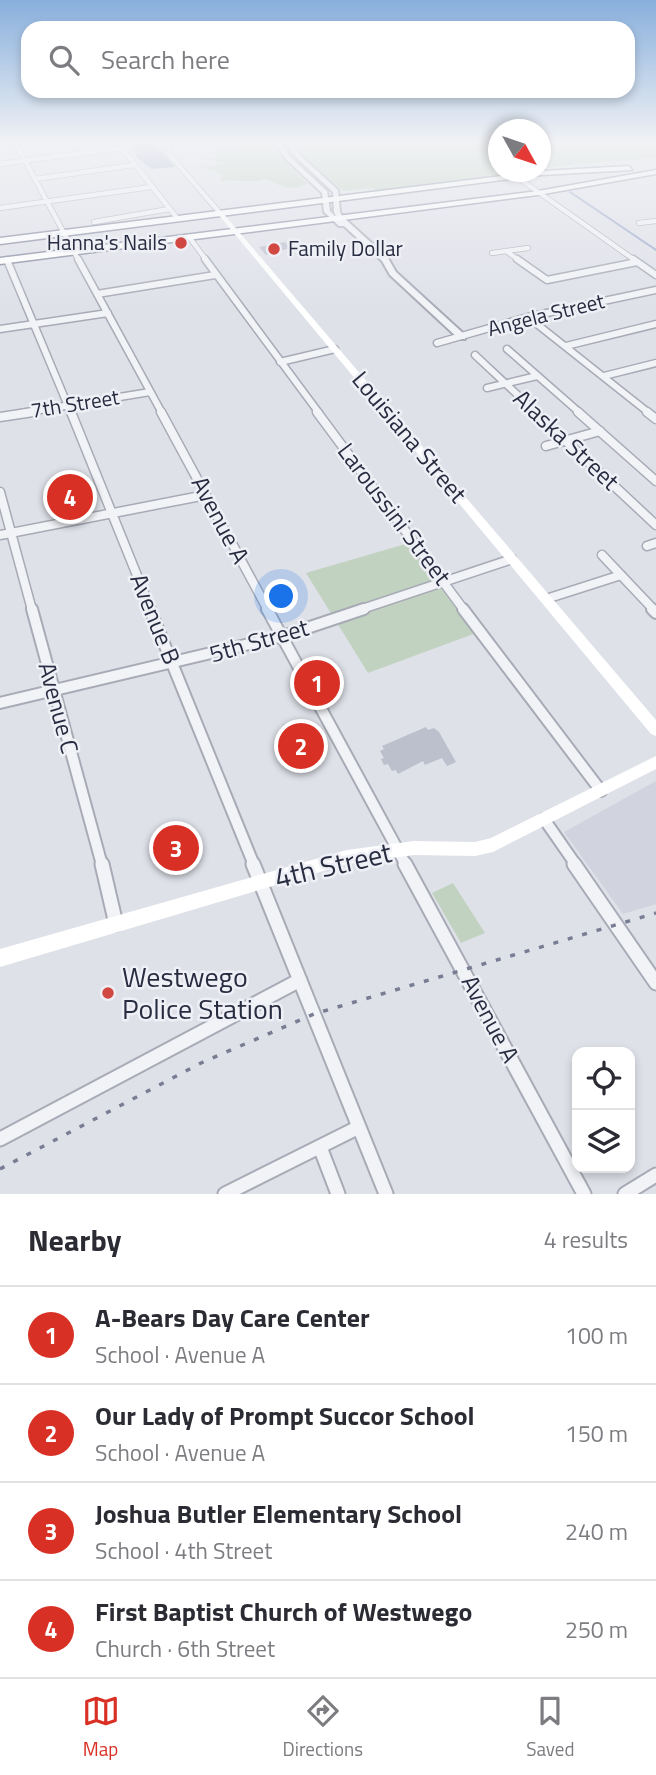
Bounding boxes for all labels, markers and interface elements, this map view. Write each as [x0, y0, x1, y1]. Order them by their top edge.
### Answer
search box [21, 21, 635, 98]
text: Search here [101, 40, 230, 79]
icon: search [45, 41, 83, 79]
north arrow [488, 119, 551, 182]
place label: Hanna's Nails [47, 226, 167, 258]
place label: Family Dollar [288, 232, 403, 264]
marker: Hanna's Nails [173, 235, 189, 251]
marker: Family Dollar [266, 241, 282, 257]
street label: Angela Street [484, 284, 608, 344]
street label: Louisiana Street [344, 363, 476, 511]
street label: 7th Street [28, 380, 122, 426]
street label: Alaska Street [506, 381, 628, 498]
street label: Laroussini Street [329, 435, 461, 593]
street label: Avenue A [183, 469, 259, 570]
pin: 4 [47, 471, 93, 523]
street label: Avenue B [121, 568, 190, 669]
your location [264, 579, 298, 613]
street label: 5th Street [205, 609, 313, 671]
pin: 1 [294, 657, 340, 709]
street label: Avenue C [29, 658, 88, 758]
pin: 2 [278, 720, 324, 772]
pin: 3 [153, 822, 199, 874]
street label: 4th Street [270, 830, 396, 899]
place label: Westwego Police Station [122, 955, 283, 1030]
street label: Avenue A [453, 968, 529, 1069]
marker: Westwego Police Station [100, 985, 116, 1001]
map controls [572, 1047, 635, 1173]
button: locate [572, 1047, 635, 1110]
button: layers [572, 1110, 635, 1173]
text: Nearby [28, 1217, 121, 1263]
text: 4 results [544, 1222, 628, 1257]
text: A-Bears Day Care Center [95, 1298, 370, 1337]
text: 1 [45, 1318, 57, 1353]
text: 100 m [565, 1318, 628, 1353]
text: School · Avenue A [95, 1337, 265, 1372]
text: Our Lady of Prompt Succor School [95, 1396, 475, 1435]
text: 2 [45, 1416, 57, 1451]
text: 150 m [565, 1416, 628, 1451]
text: School · Avenue A [95, 1435, 265, 1470]
text: Joshua Butler Elementary School [95, 1494, 462, 1533]
text: 3 [45, 1514, 57, 1549]
text: 240 m [565, 1514, 628, 1549]
text: School · 4th Street [95, 1533, 272, 1568]
text: First Baptist Church of Westwego [95, 1592, 472, 1631]
text: 4 [45, 1612, 57, 1647]
text: 250 m [565, 1612, 628, 1647]
text: Church · 6th Street [95, 1631, 275, 1666]
tab: Map [82, 1692, 120, 1763]
tab: Directions [283, 1692, 363, 1763]
tab: Saved [526, 1692, 574, 1763]

